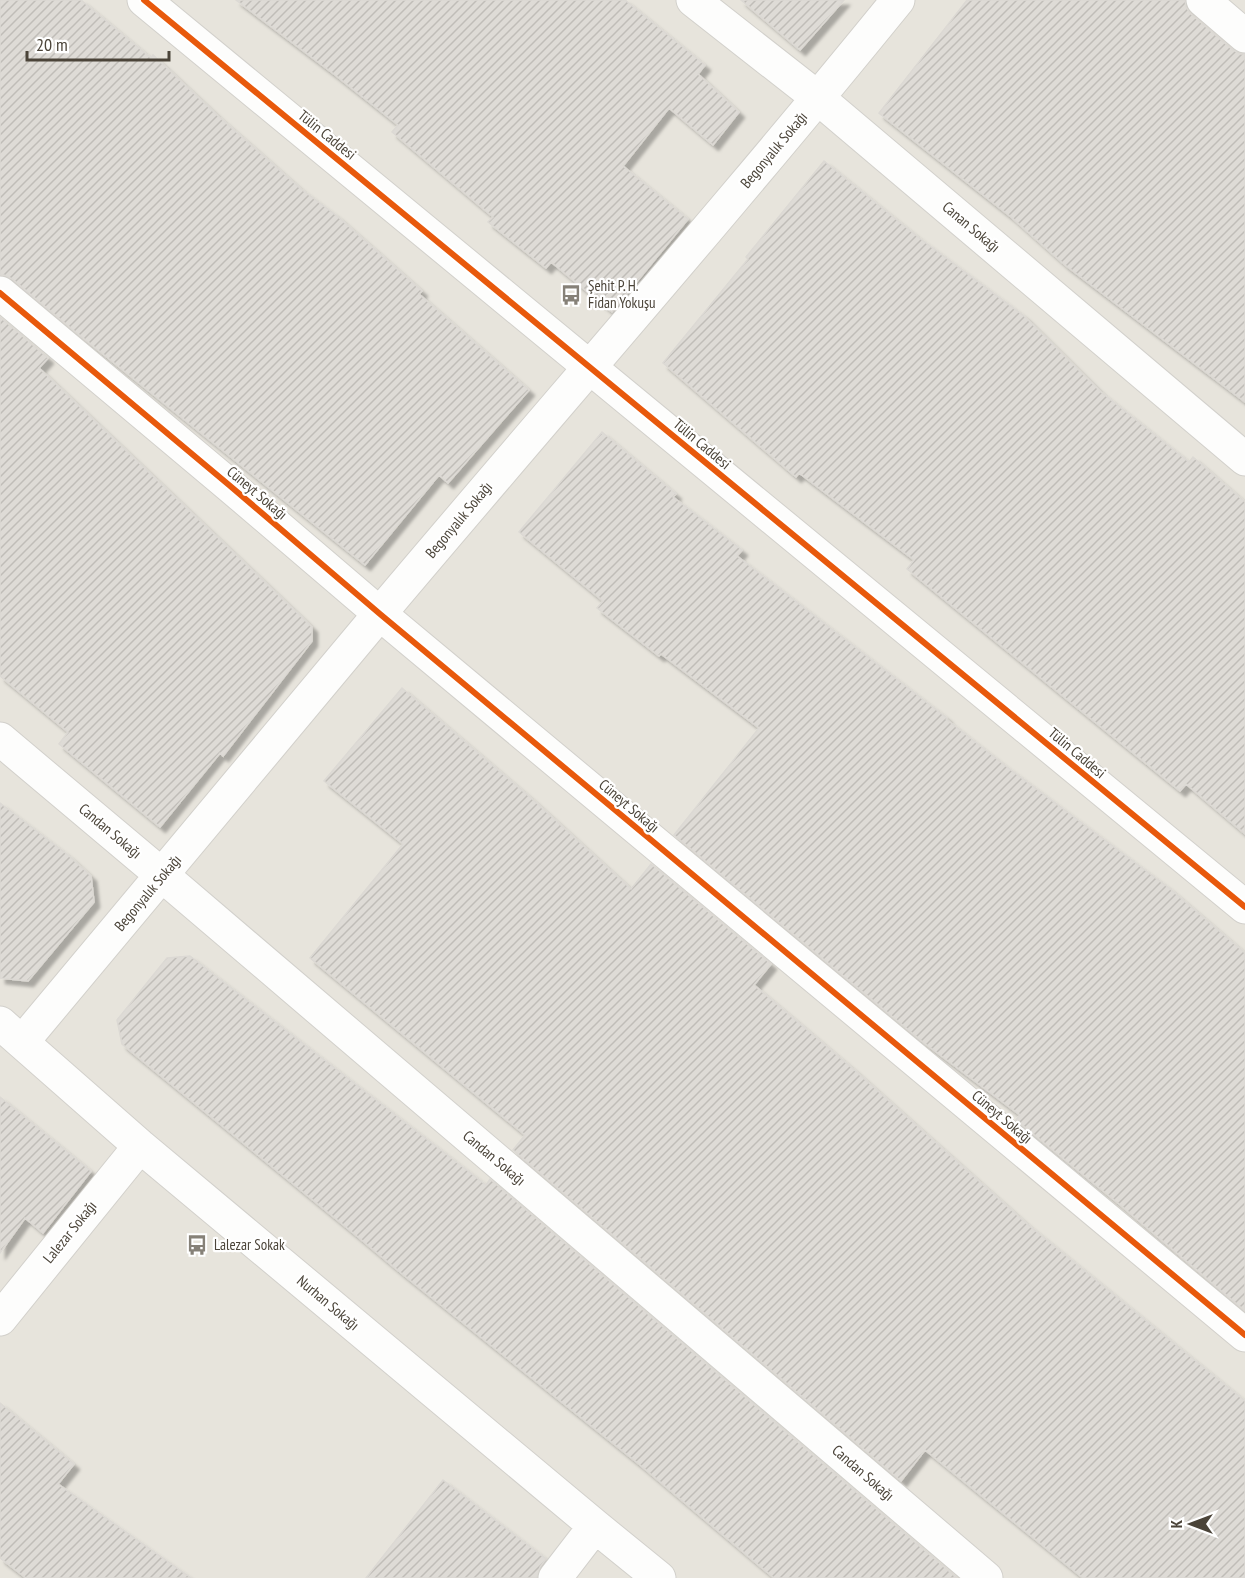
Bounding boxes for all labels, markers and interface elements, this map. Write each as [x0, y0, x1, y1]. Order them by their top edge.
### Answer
scale bar [27, 24, 170, 62]
text: 20 m [36, 33, 68, 56]
street label: Tülin Caddesi [295, 106, 360, 164]
street label: Begonyalık Sokağı [736, 108, 811, 192]
street label: Canan Sokağı [939, 197, 1004, 256]
place label: Şehit P. H. Fidan Yokuşu [588, 276, 656, 312]
bus stop icon: Şehit P. H. Fidan Yokuşu [559, 283, 583, 307]
street label: Tülin Caddesi [670, 414, 735, 473]
street label: Cüneyt Sokağı [223, 462, 292, 523]
street label: Begonyalık Sokağı [421, 478, 496, 562]
street label: Tülin Caddesi [1045, 723, 1110, 782]
street label: Cüneyt Sokağı [595, 775, 664, 836]
street label: Candan Sokağı [75, 799, 146, 862]
street label: Begonyalık Sokağı [110, 851, 185, 935]
street label: Cüneyt Sokağı [968, 1086, 1037, 1147]
street label: Candan Sokağı [459, 1126, 530, 1189]
street label: Lalezar Sokağı [39, 1197, 101, 1267]
bus stop icon: Lalezar Sokak [185, 1233, 209, 1257]
place label: Lalezar Sokak [214, 1235, 285, 1254]
street label: Nurhan Sokağı [293, 1271, 363, 1334]
street label: Candan Sokağı [828, 1441, 898, 1505]
north arrow [1161, 1494, 1221, 1554]
text: K [1166, 1519, 1186, 1528]

